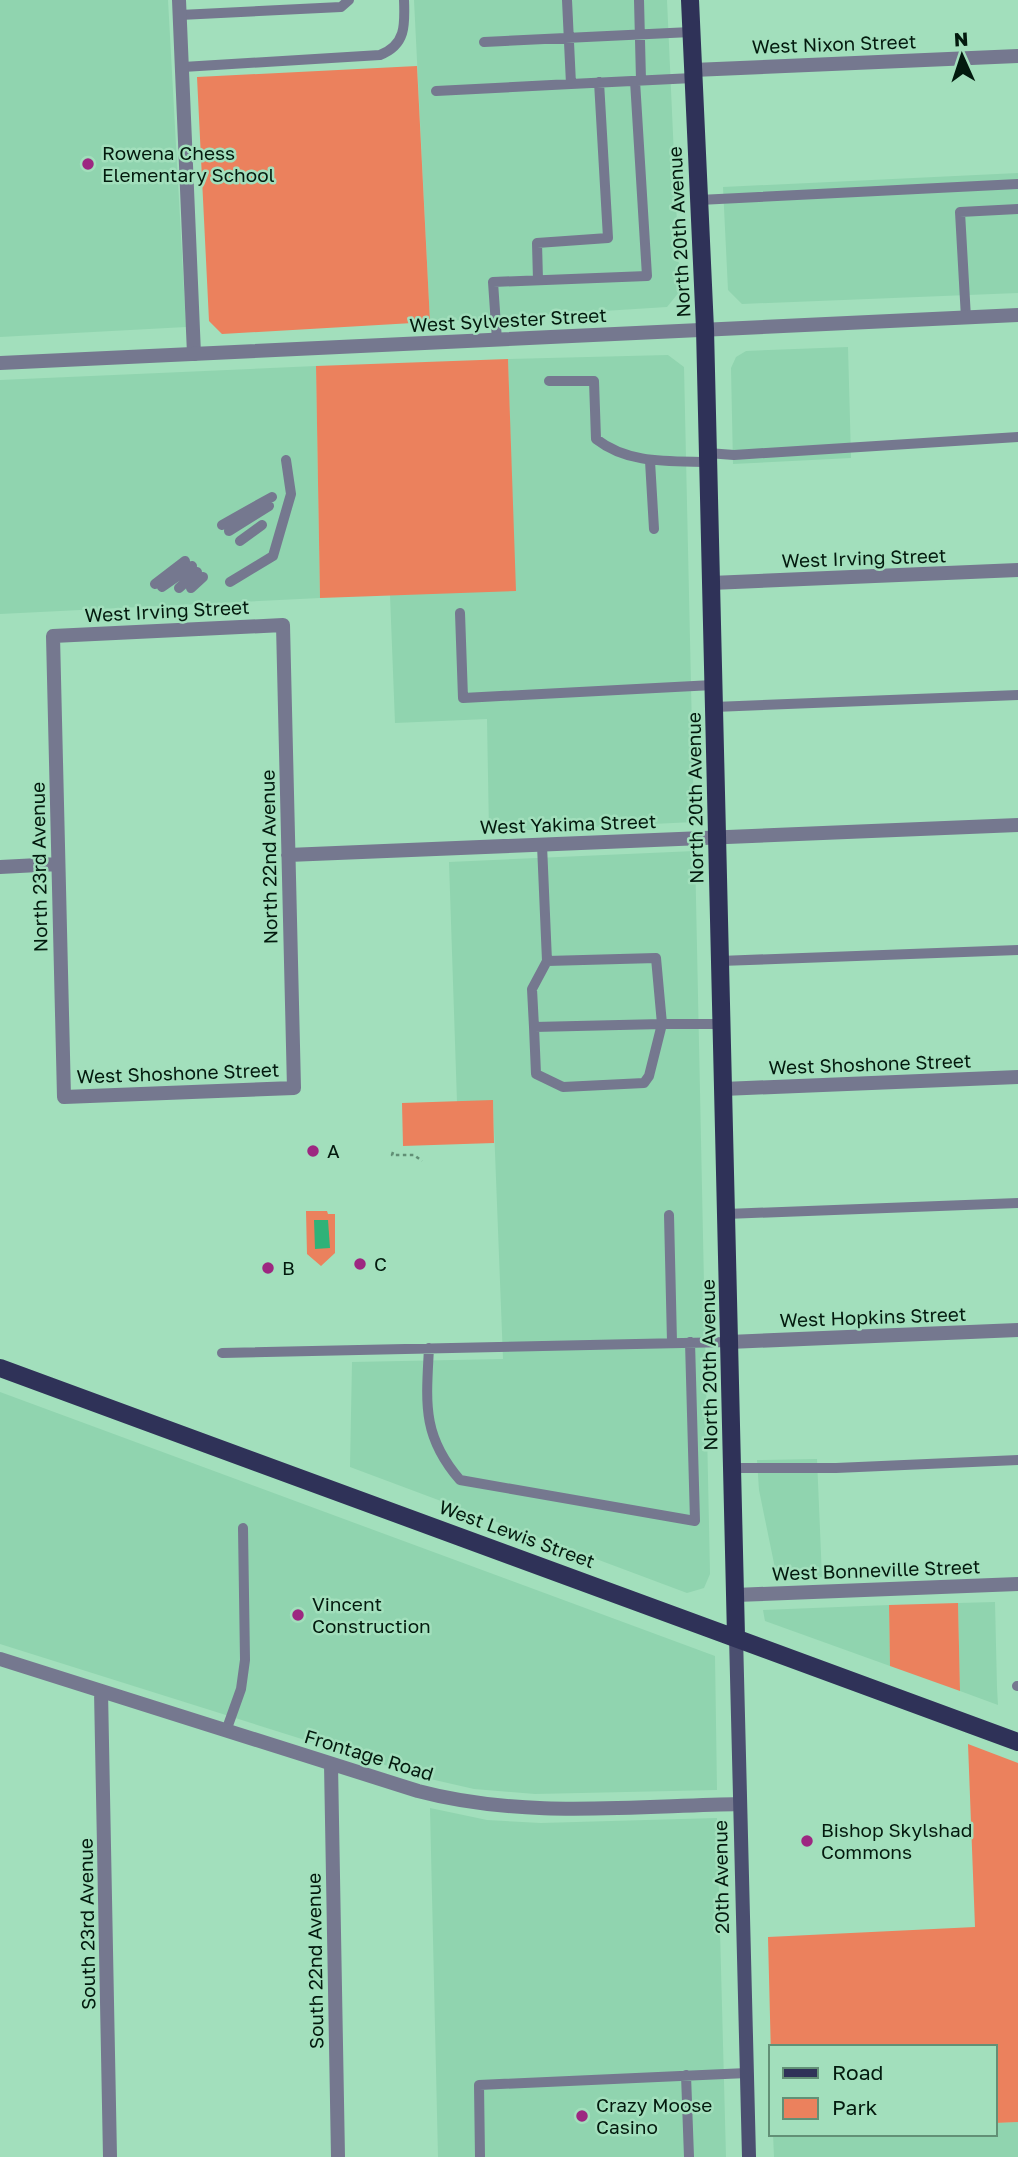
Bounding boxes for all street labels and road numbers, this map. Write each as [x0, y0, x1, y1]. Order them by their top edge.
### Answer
street label: West Nixon Street [751, 29, 917, 58]
street label: North 20th Avenue [663, 146, 694, 318]
street label: West Sylvester Street [409, 303, 607, 336]
street label: West Irving Street [781, 543, 947, 572]
street label: West Irving Street [84, 595, 250, 626]
street label: North 20th Avenue [682, 712, 707, 884]
street label: North 22nd Avenue [255, 769, 282, 945]
street label: North 23rd Avenue [26, 782, 51, 952]
street label: West Yakima Street [479, 809, 657, 838]
street label: West Shoshone Street [768, 1048, 972, 1079]
street label: West Shoshone Street [76, 1057, 280, 1088]
street label: North 20th Avenue [696, 1279, 721, 1451]
street label: West Hopkins Street [779, 1302, 967, 1331]
street label: West Lewis Street [436, 1495, 598, 1572]
street label: West Bonneville Street [771, 1554, 981, 1585]
street label: Frontage Road [302, 1724, 436, 1785]
street label: 20th Avenue [708, 1820, 733, 1934]
street label: South 23rd Avenue [74, 1838, 99, 2010]
street label: South 22nd Avenue [301, 1873, 328, 2049]

